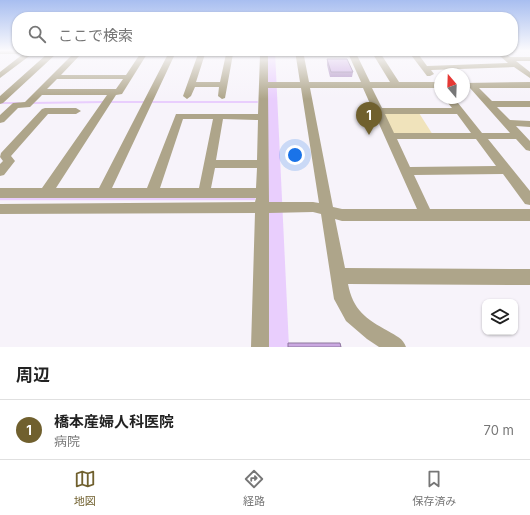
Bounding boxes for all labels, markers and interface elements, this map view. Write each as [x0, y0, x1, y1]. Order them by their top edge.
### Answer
search box [12, 12, 518, 56]
icon: search [26, 23, 48, 45]
text: ここで検索 [58, 26, 133, 45]
north arrow [434, 68, 470, 104]
pin: 1 [356, 102, 382, 135]
your location [285, 145, 305, 165]
map controls [482, 299, 518, 335]
button: layers [482, 299, 518, 335]
text: 周辺 [16, 365, 50, 385]
text: 橋本産婦人科医院 [54, 412, 174, 431]
text: 1 [26, 422, 32, 438]
text: 70 m [484, 422, 514, 438]
text: 病院 [54, 433, 80, 449]
tab: 地図 [74, 468, 96, 508]
tab: 経路 [243, 468, 265, 508]
tab: 保存済み [412, 468, 456, 508]

